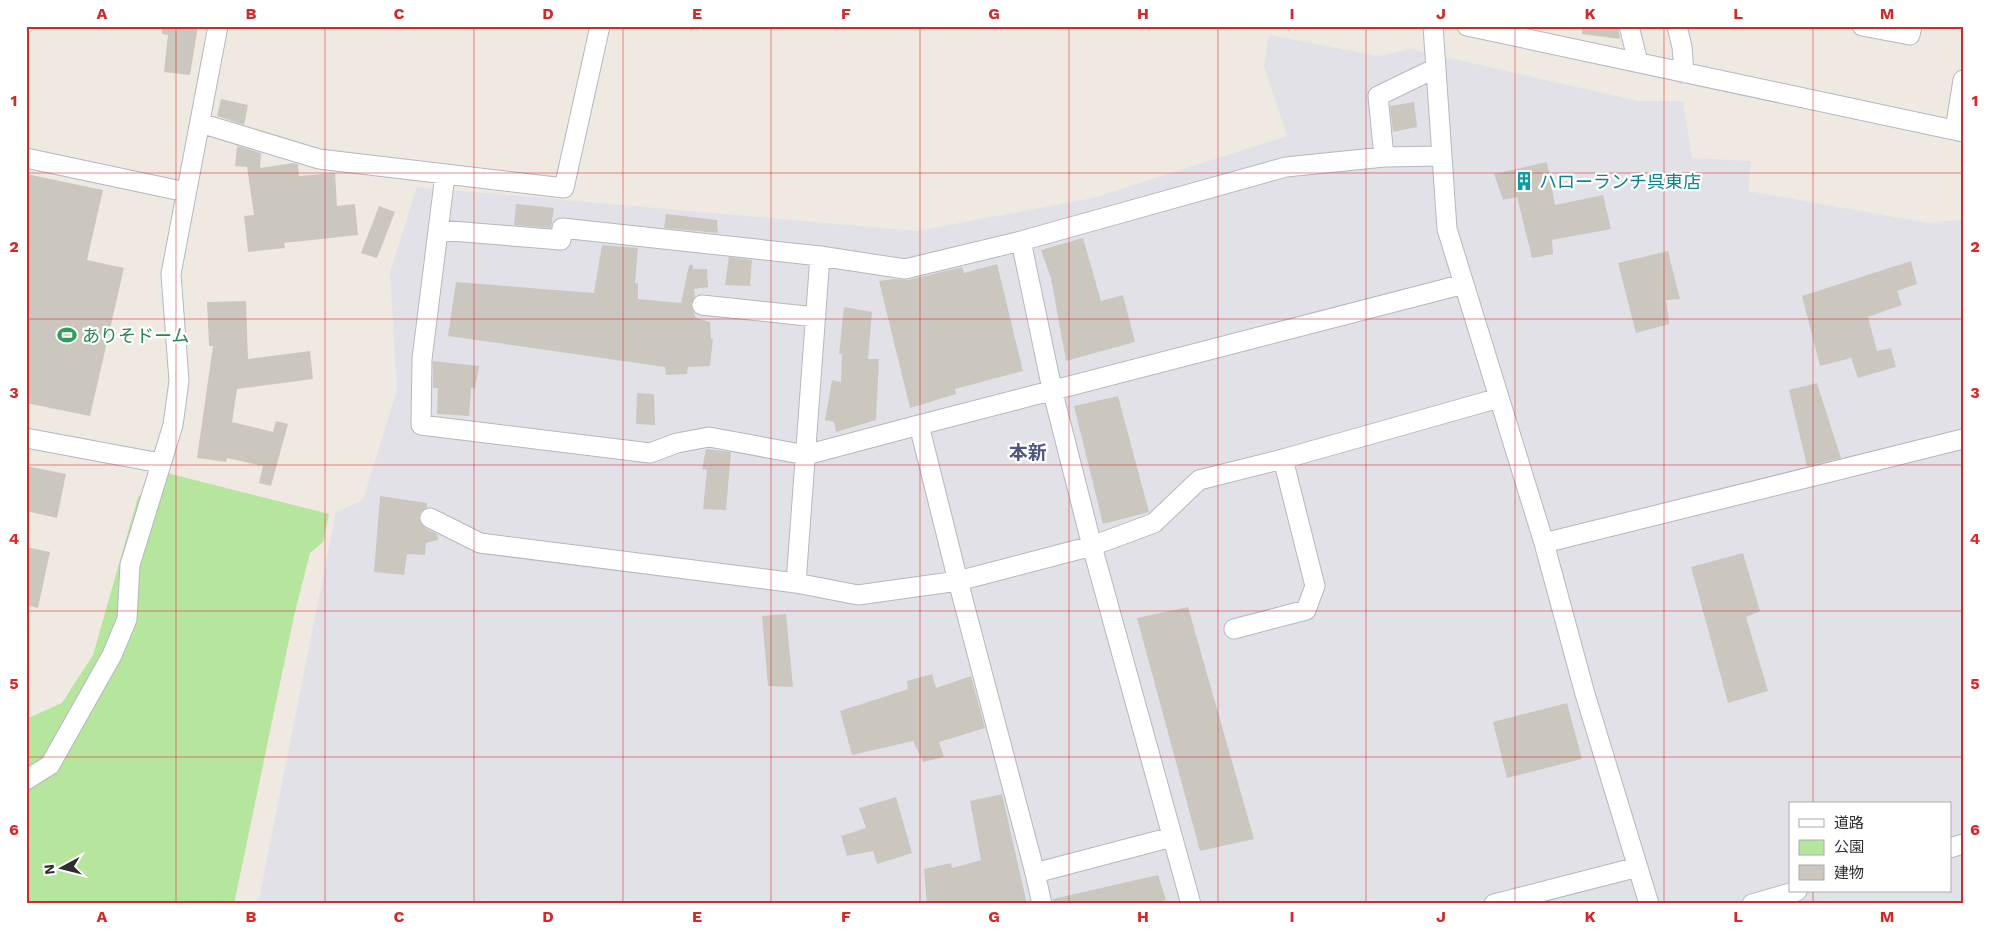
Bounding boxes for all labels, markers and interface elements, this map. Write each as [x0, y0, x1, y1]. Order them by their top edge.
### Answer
text: A [97, 4, 108, 23]
text: B [246, 4, 257, 23]
text: C [394, 4, 405, 23]
text: D [542, 4, 554, 23]
text: E [692, 4, 702, 23]
text: F [841, 4, 851, 23]
text: G [988, 4, 1000, 23]
text: H [1137, 4, 1149, 23]
text: I [1289, 4, 1295, 23]
text: J [1436, 4, 1446, 23]
text: K [1584, 4, 1596, 23]
text: L [1733, 4, 1743, 23]
text: M [1880, 4, 1894, 23]
text: 1 [11, 91, 17, 110]
text: 1 [1972, 91, 1978, 110]
building icon: ハローランチ呉東店 [1513, 170, 1535, 192]
place label: ハローランチ呉東店 [1539, 171, 1701, 192]
text: 2 [9, 237, 19, 256]
text: 2 [1970, 237, 1980, 256]
sports icon: ありそドーム [56, 324, 78, 346]
place label: ありそドーム [82, 325, 189, 346]
text: 3 [9, 383, 19, 402]
text: 3 [1970, 383, 1980, 402]
district label: 本新 [1009, 441, 1047, 464]
text: 4 [9, 529, 19, 548]
text: 4 [1970, 529, 1980, 548]
text: 5 [9, 674, 19, 693]
text: 5 [1970, 674, 1980, 693]
legend [1789, 802, 1952, 892]
text: 道路 [1834, 814, 1864, 832]
text: 6 [9, 820, 19, 839]
text: 6 [1970, 820, 1980, 839]
text: 公園 [1834, 838, 1864, 856]
north arrow [38, 842, 88, 892]
text: N [41, 863, 58, 876]
text: 建物 [1834, 864, 1864, 882]
text: A [97, 907, 108, 926]
text: B [246, 907, 257, 926]
text: C [394, 907, 405, 926]
text: D [542, 907, 554, 926]
text: E [692, 907, 702, 926]
text: F [841, 907, 851, 926]
text: G [988, 907, 1000, 926]
text: H [1137, 907, 1149, 926]
text: I [1289, 907, 1295, 926]
text: J [1436, 907, 1446, 926]
text: K [1584, 907, 1596, 926]
text: L [1733, 907, 1743, 926]
text: M [1880, 907, 1894, 926]

